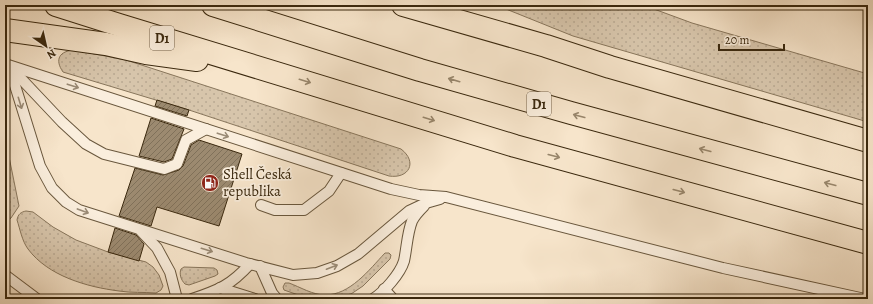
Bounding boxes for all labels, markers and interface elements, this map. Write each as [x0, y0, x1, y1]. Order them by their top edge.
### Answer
north arrow [26, 26, 66, 66]
road number: D1 [150, 26, 174, 50]
scale bar [719, 26, 784, 52]
text: 20 m [725, 32, 749, 48]
text: N [44, 45, 59, 62]
one-way arrow [448, 76, 461, 83]
one-way arrow [298, 78, 311, 85]
one-way arrow [66, 83, 78, 91]
road number: D1 [527, 92, 551, 116]
one-way arrow [17, 96, 24, 109]
one-way arrow [573, 111, 586, 119]
one-way arrow [422, 116, 435, 123]
one-way arrow [216, 132, 229, 139]
one-way arrow [699, 145, 712, 153]
one-way arrow [547, 153, 560, 160]
place label: Shell Česká republika [223, 164, 292, 201]
fuel station icon: Shell Česká republika [200, 173, 220, 193]
one-way arrow [824, 180, 837, 187]
one-way arrow [672, 188, 685, 195]
one-way arrow [76, 208, 88, 216]
one-way arrow [200, 247, 213, 254]
one-way arrow [326, 263, 338, 271]

